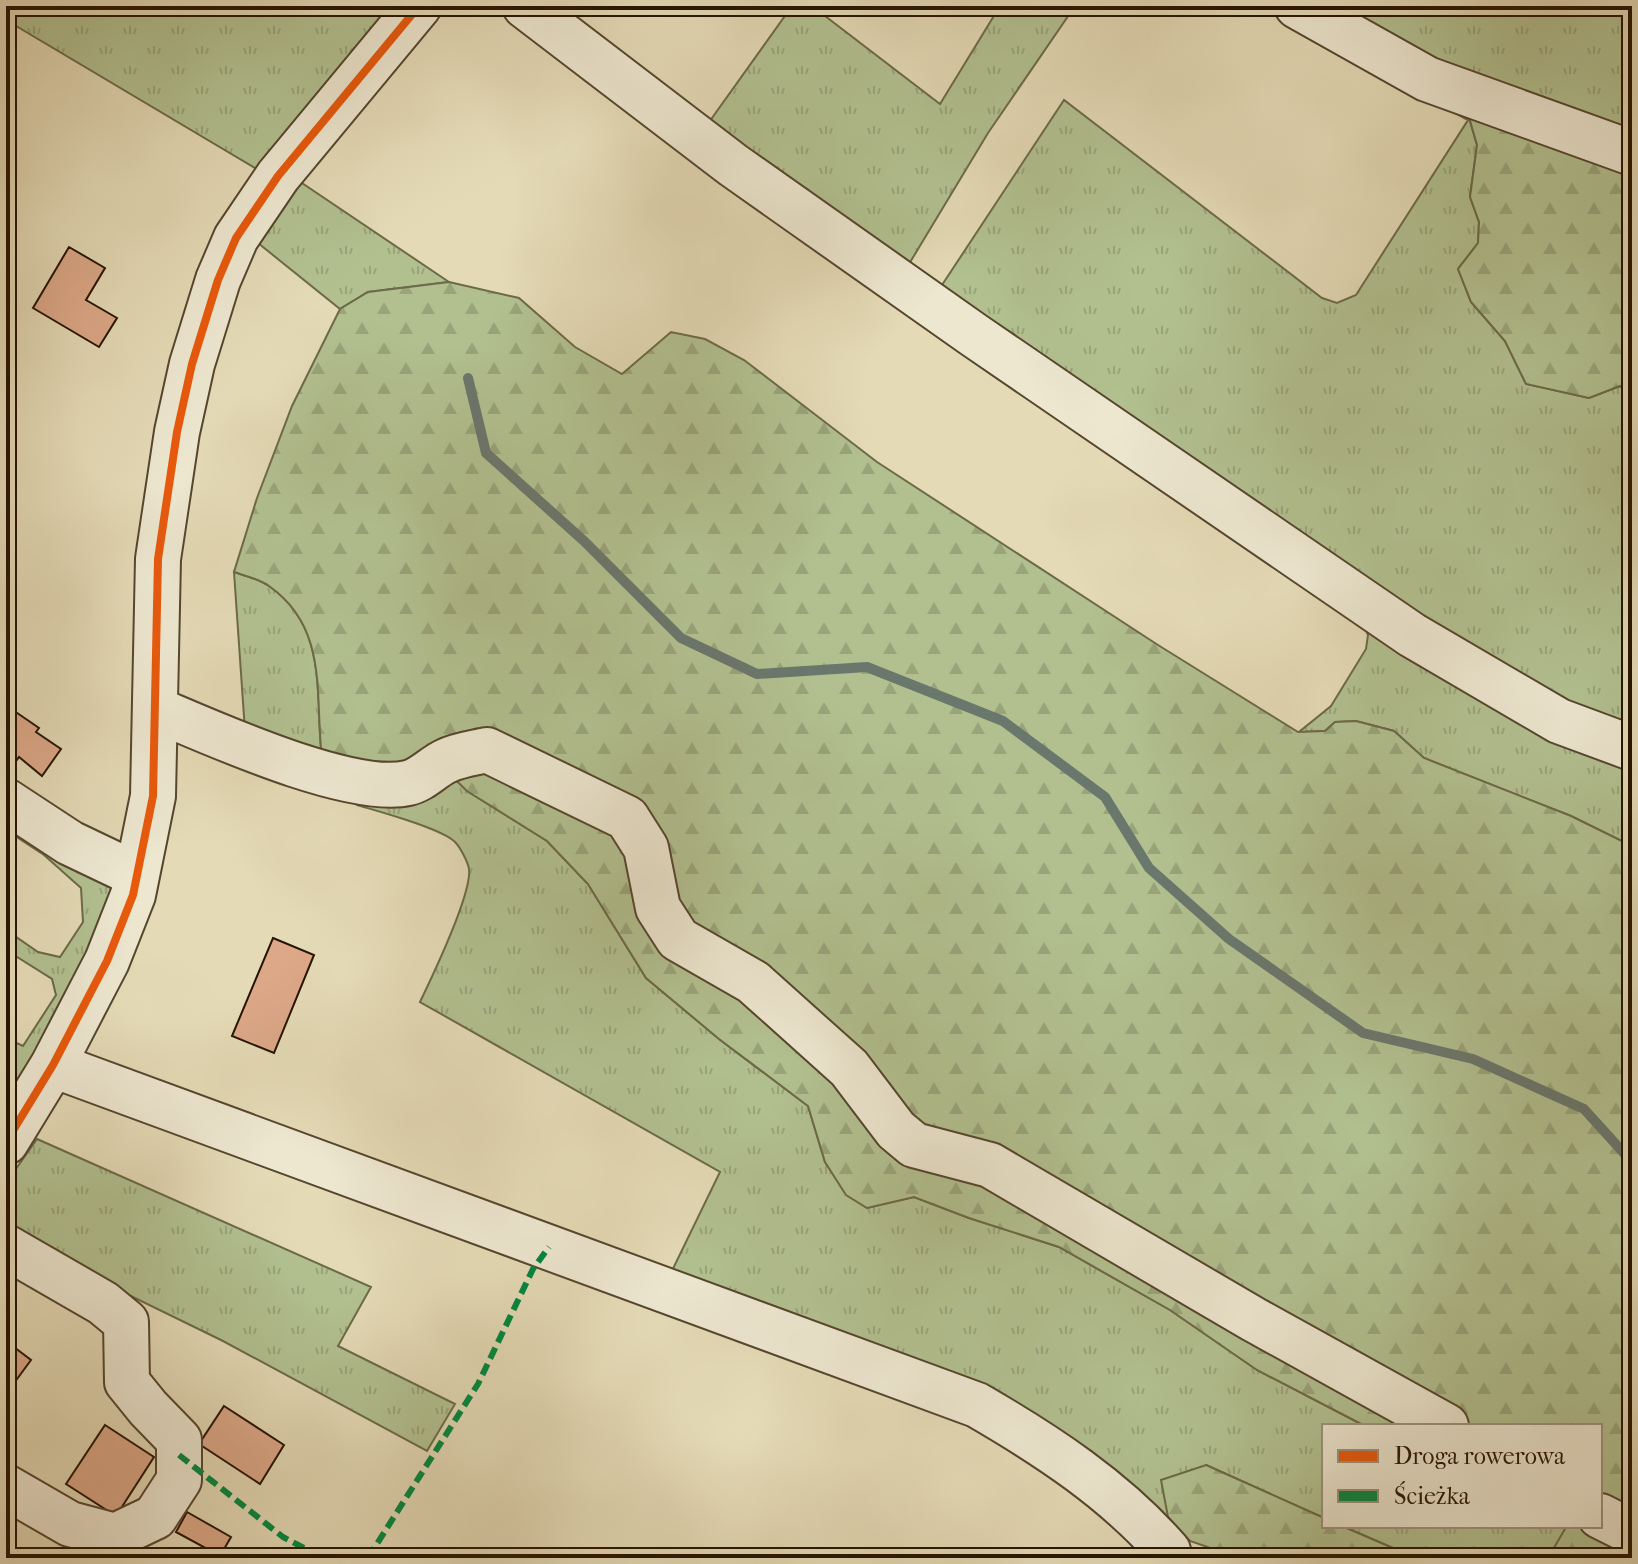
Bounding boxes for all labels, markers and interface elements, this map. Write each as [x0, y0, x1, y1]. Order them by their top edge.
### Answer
legend [1322, 1424, 1602, 1528]
text: Droga rowerowa [1394, 1442, 1566, 1470]
text: Ścieżka [1394, 1481, 1471, 1510]

